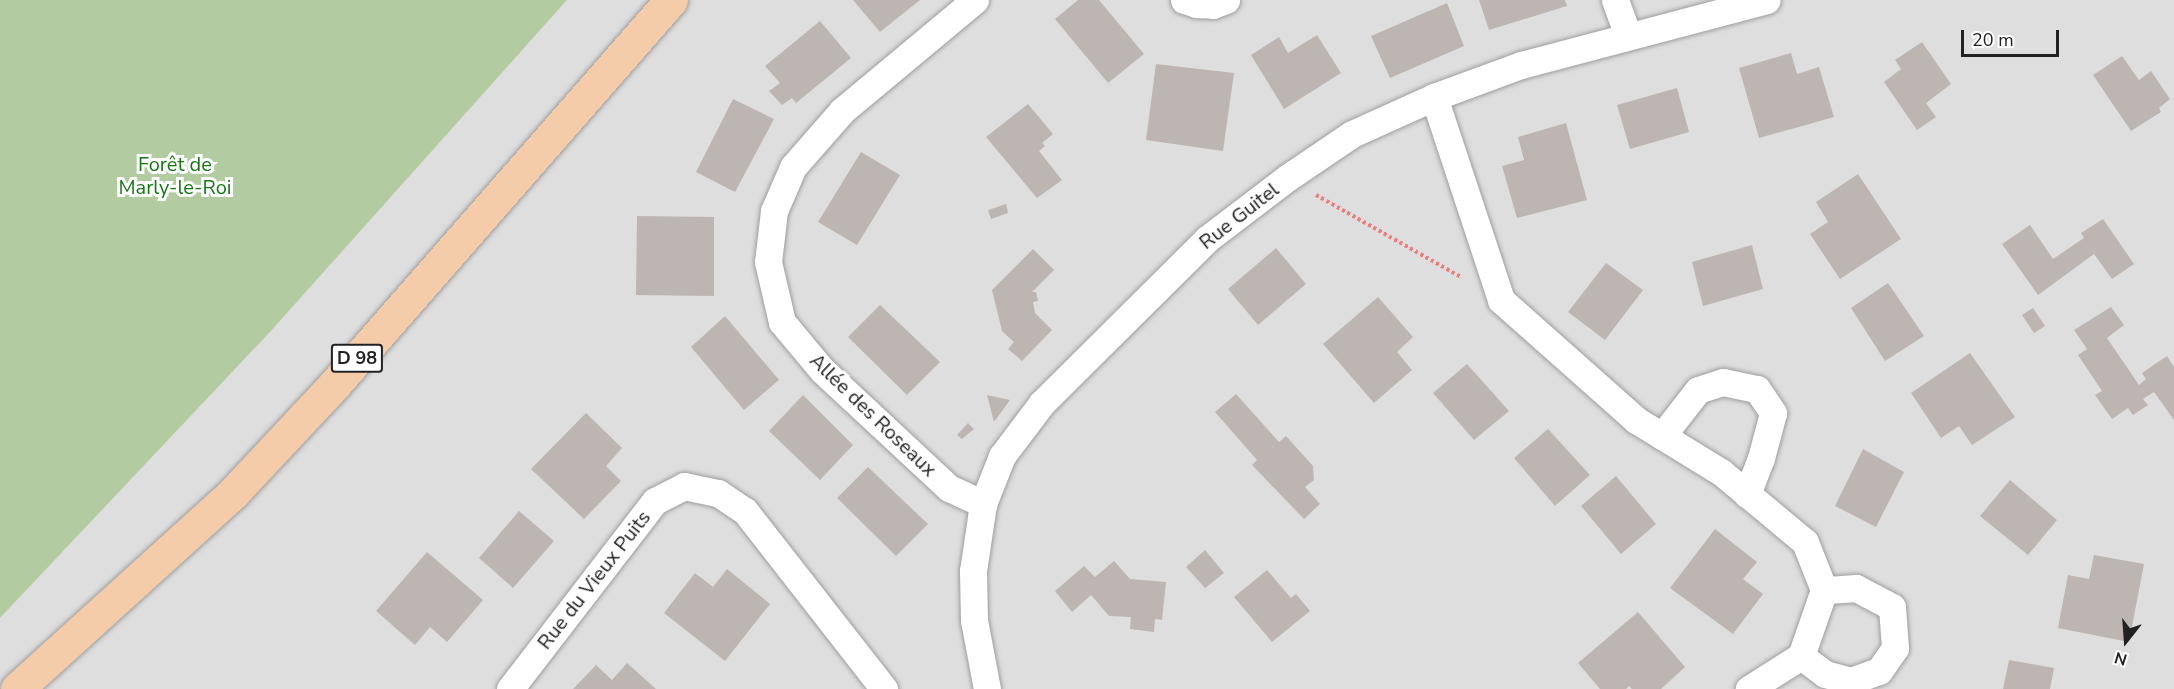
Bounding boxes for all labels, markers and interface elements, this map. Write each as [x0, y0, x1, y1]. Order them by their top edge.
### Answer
scale bar [1964, 18, 2062, 56]
text: 20 m [1972, 28, 2014, 52]
park label: Forêt de Marly-le-Roi [118, 153, 232, 200]
street label: Rue Guitel [1194, 178, 1284, 254]
road number: D 98 [330, 343, 384, 373]
street label: Allée des Roseaux [805, 348, 941, 482]
street label: Rue du Vieux Puits [532, 506, 656, 654]
north arrow [2096, 611, 2156, 671]
text: N [2112, 646, 2130, 670]

